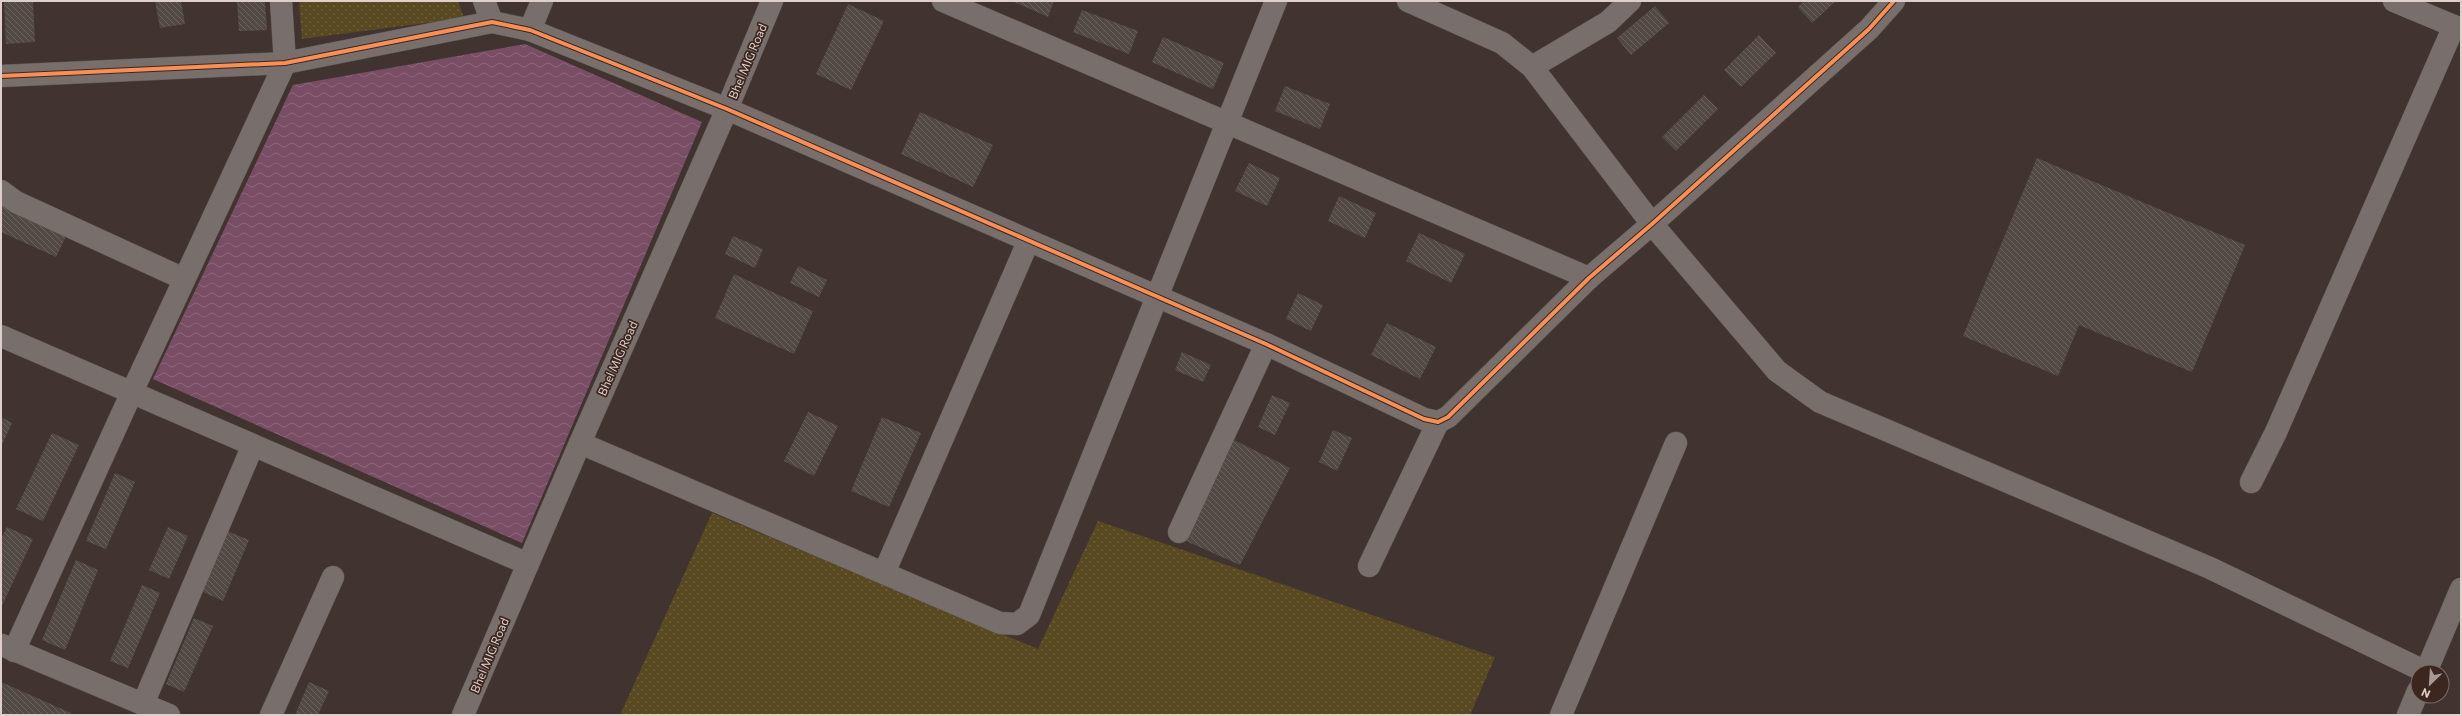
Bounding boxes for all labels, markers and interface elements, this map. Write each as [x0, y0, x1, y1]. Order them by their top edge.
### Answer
street label: Bhel MIG Road [725, 21, 769, 101]
street label: Bhel MIG Road [594, 318, 640, 398]
street label: Bhel MIG Road [467, 615, 511, 695]
north arrow [2410, 664, 2450, 704]
text: N [2419, 686, 2432, 701]

